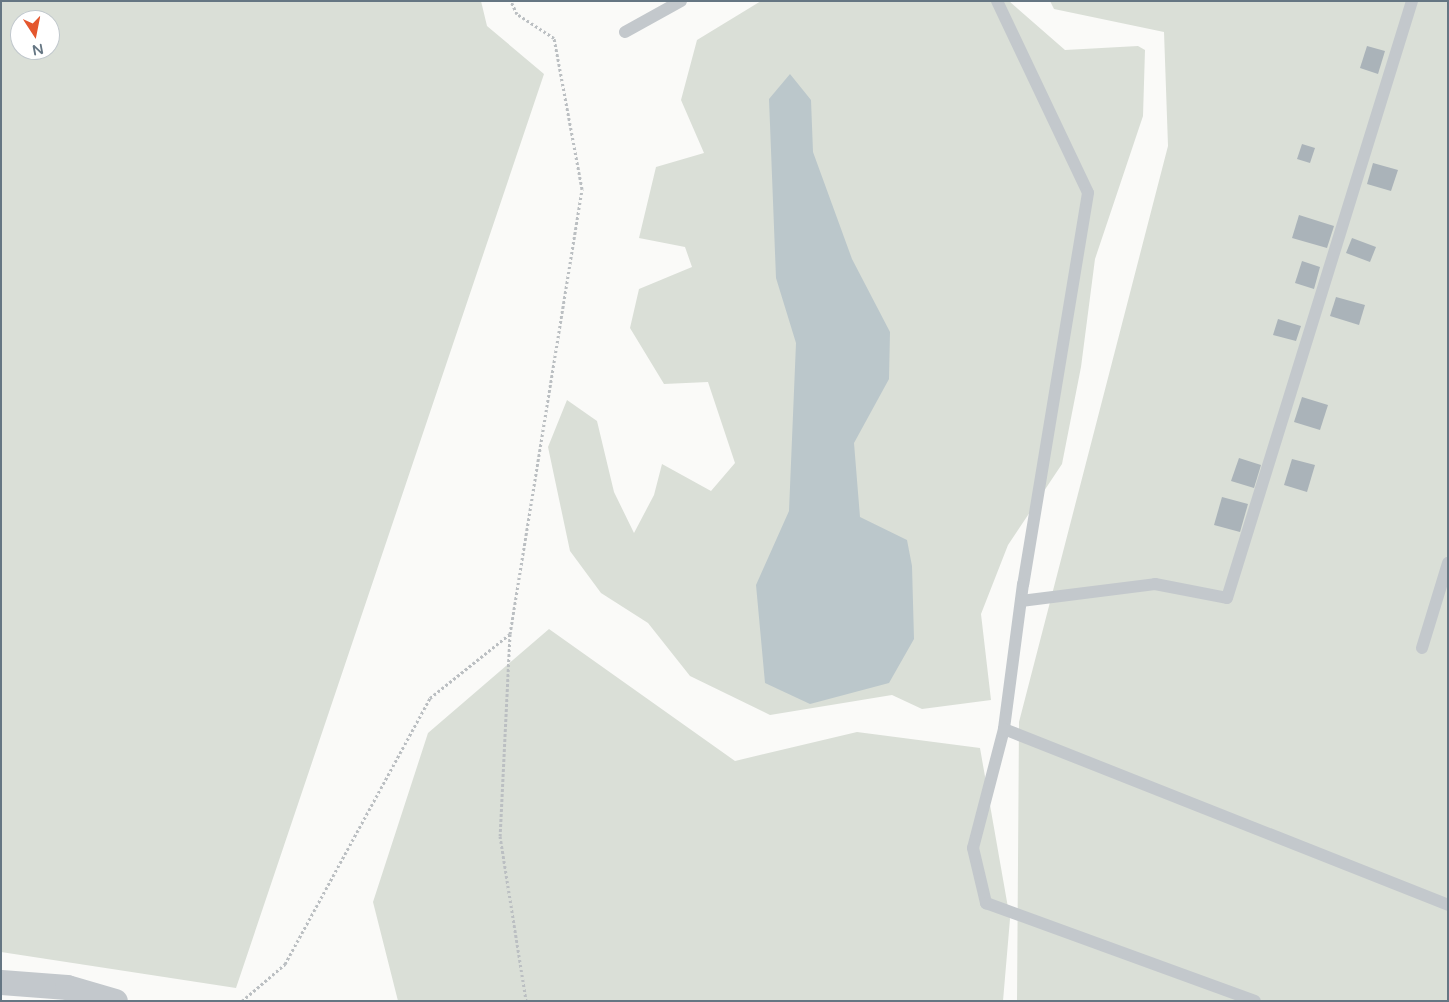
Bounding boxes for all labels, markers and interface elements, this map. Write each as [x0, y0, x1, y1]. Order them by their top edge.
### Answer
north arrow [10, 10, 60, 60]
text: N [31, 40, 45, 59]

